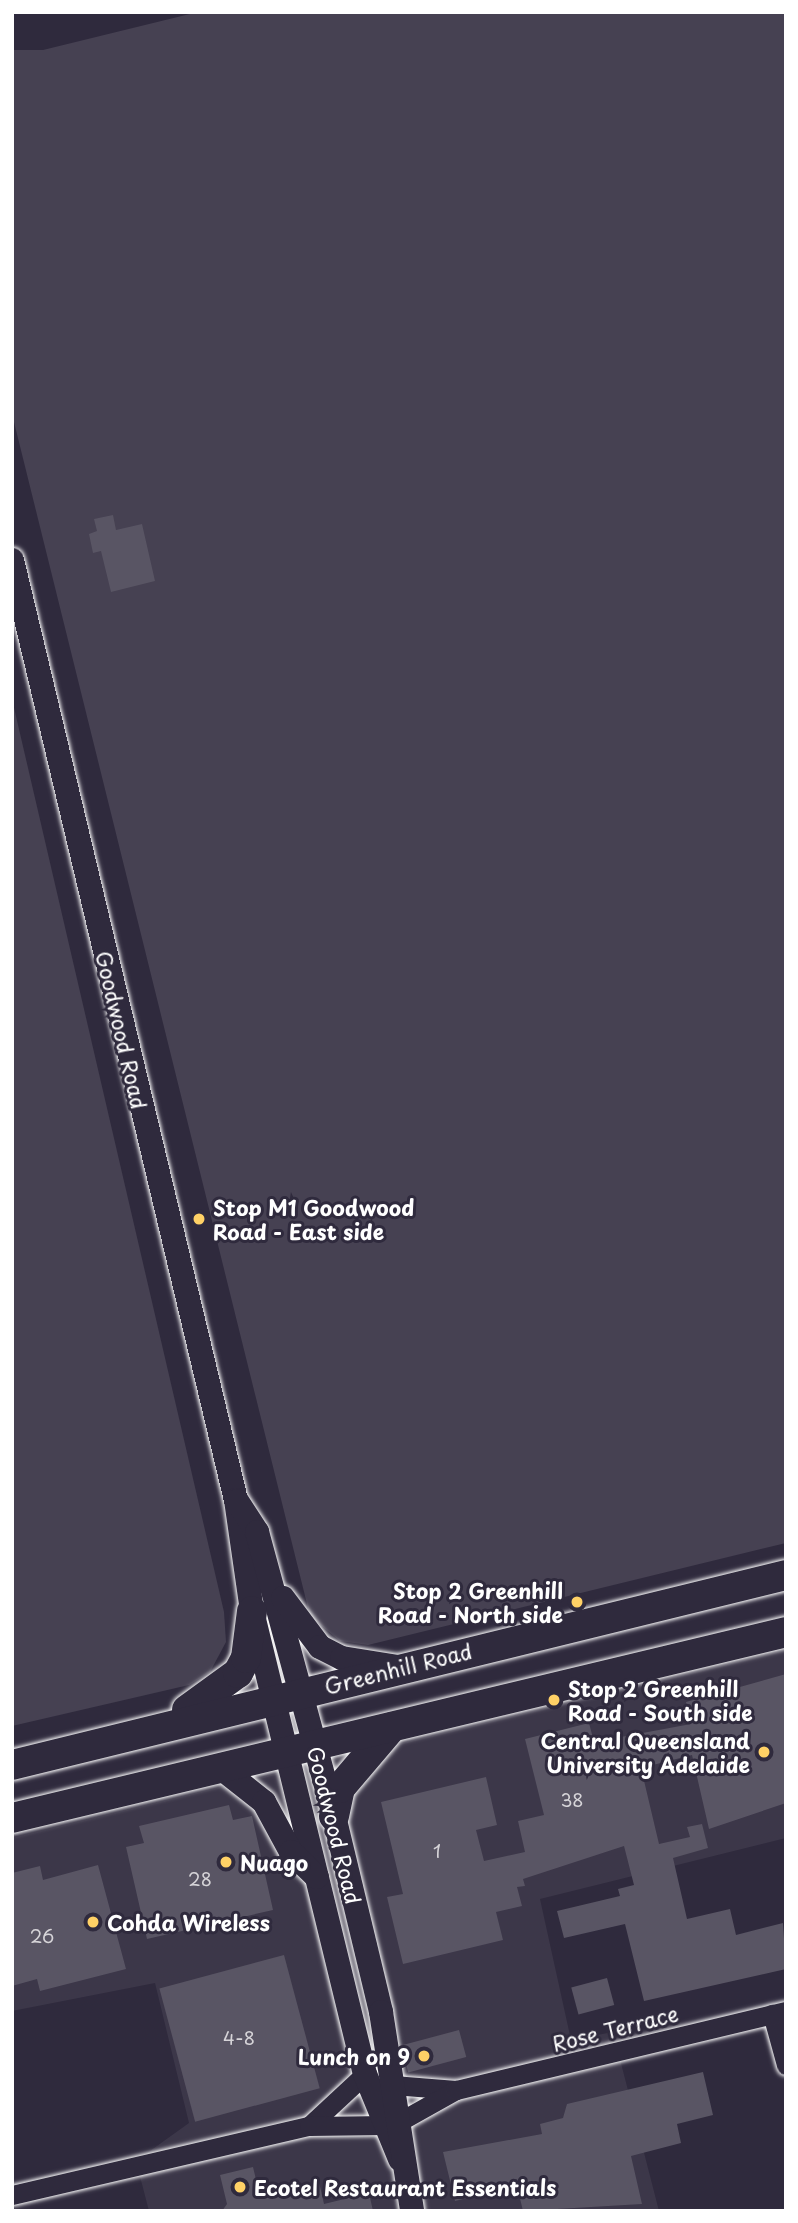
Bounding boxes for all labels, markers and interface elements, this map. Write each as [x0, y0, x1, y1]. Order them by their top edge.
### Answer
street label: Goodwood Road [91, 948, 153, 1112]
place label: Stop M1 Goodwood Road - East side [213, 1194, 414, 1244]
marker: Stop M1 Goodwood Road - East side [191, 1211, 207, 1227]
place label: Stop 2 Greenhill Road - North side [376, 1577, 563, 1627]
marker: Stop 2 Greenhill Road - North side [569, 1594, 585, 1610]
street label: Greenhill Road [321, 1637, 475, 1699]
place label: Stop 2 Greenhill Road - South side [568, 1675, 754, 1725]
marker: Stop 2 Greenhill Road - South side [546, 1692, 562, 1708]
place label: Central Queensland University Adelaide [539, 1727, 750, 1777]
street label: Goodwood Road [303, 1743, 367, 1907]
marker: Central Queensland University Adelaide [756, 1744, 772, 1760]
house number: 38 [560, 1789, 584, 1811]
house number: 1 [433, 1840, 441, 1862]
place label: Nuago [240, 1849, 308, 1875]
marker: Nuago [218, 1854, 234, 1870]
house number: 28 [188, 1868, 212, 1890]
place label: Cohda Wireless [107, 1909, 269, 1935]
marker: Cohda Wireless [85, 1914, 101, 1930]
house number: 26 [30, 1925, 54, 1947]
street label: Rose Terrace [549, 2000, 681, 2056]
house number: 4-8 [223, 2027, 255, 2049]
place label: Lunch on 9 [297, 2043, 410, 2069]
marker: Lunch on 9 [416, 2048, 432, 2064]
place label: Ecotel Restaurant Essentials [254, 2174, 557, 2200]
marker: Ecotel Restaurant Essentials [232, 2179, 248, 2195]

